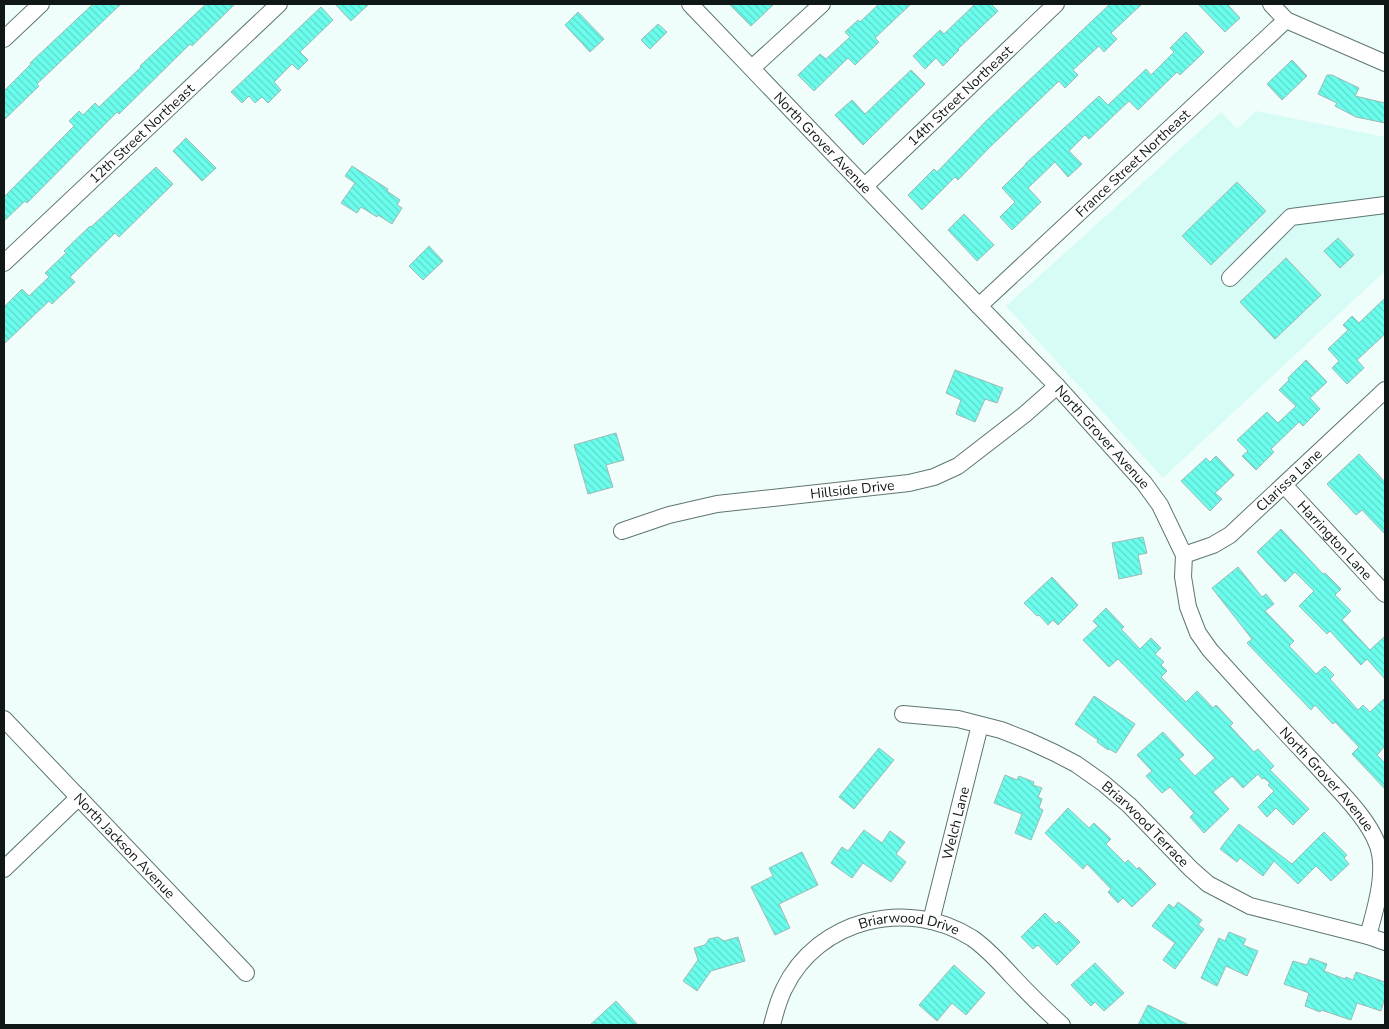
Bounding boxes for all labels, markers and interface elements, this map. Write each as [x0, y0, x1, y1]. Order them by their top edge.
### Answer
street label: 14th Street Northeast [903, 41, 1016, 150]
street label: 12th Street Northeast [85, 79, 198, 188]
street label: North Grover Avenue [770, 88, 876, 198]
street label: France Street Northeast [1071, 105, 1194, 221]
street label: North Grover Avenue [1051, 381, 1155, 492]
street label: Clarissa Lane [1252, 444, 1326, 516]
street label: Hillside Drive [809, 475, 895, 503]
street label: Harrington Lane [1293, 496, 1377, 584]
street label: North Grover Avenue [1275, 723, 1378, 835]
street label: Briarwood Terrace [1098, 776, 1193, 871]
street label: Welch Lane [937, 785, 974, 862]
street label: North Jackson Avenue [70, 789, 180, 903]
street label: Briarwood Drive [856, 908, 963, 939]

